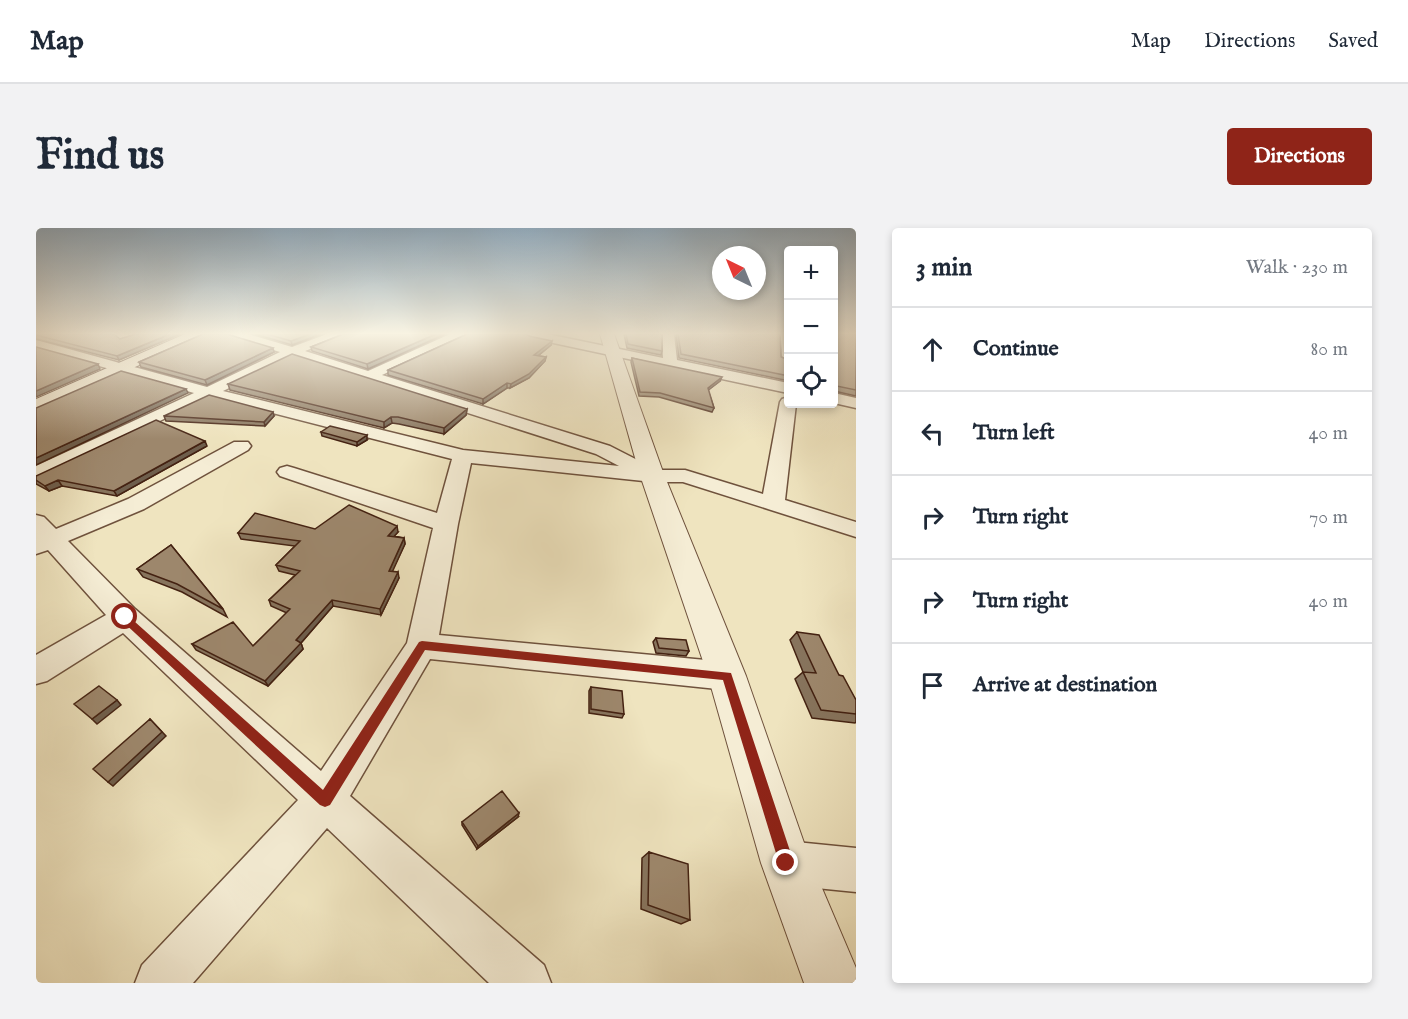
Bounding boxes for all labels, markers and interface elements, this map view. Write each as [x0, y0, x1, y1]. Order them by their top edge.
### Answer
text: Map [30, 24, 84, 59]
text: Map [1131, 28, 1171, 55]
text: Directions [1204, 28, 1295, 55]
text: Saved [1328, 28, 1378, 55]
button: Directions [1227, 128, 1372, 185]
text: Find us [36, 130, 164, 183]
north arrow [712, 246, 766, 300]
map controls [784, 246, 838, 408]
button: + [784, 246, 838, 300]
text: 3 min [916, 251, 972, 284]
text: Walk · 230 m [1246, 255, 1348, 280]
button: − [784, 300, 838, 354]
icon: ahead [916, 333, 949, 366]
text: Continue [973, 335, 1059, 363]
text: 80 m [1311, 337, 1348, 362]
button: locate [784, 354, 838, 408]
icon: left [916, 417, 949, 450]
text: Turn left [973, 419, 1055, 447]
text: 40 m [1309, 421, 1348, 446]
icon: right [916, 501, 949, 534]
text: Turn right [973, 503, 1068, 531]
text: 70 m [1309, 505, 1348, 530]
icon: right [916, 585, 949, 618]
text: Turn right [973, 587, 1068, 615]
text: 40 m [1309, 589, 1348, 614]
route start [111, 603, 137, 629]
icon: arrive [916, 669, 949, 702]
text: Arrive at destination [973, 671, 1157, 699]
route end [772, 849, 798, 875]

